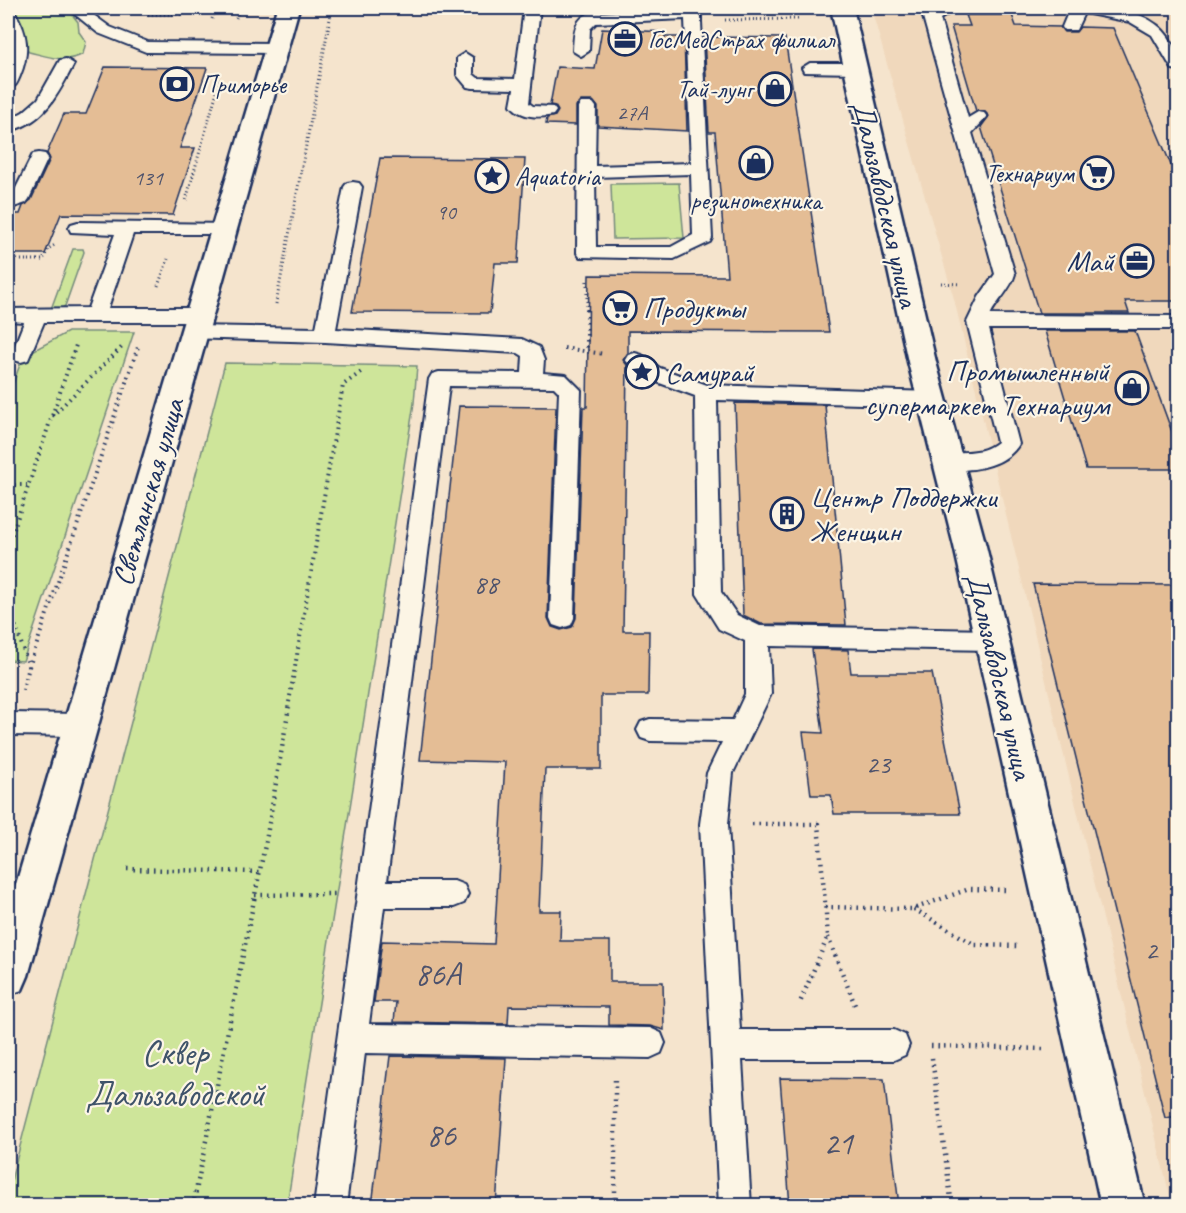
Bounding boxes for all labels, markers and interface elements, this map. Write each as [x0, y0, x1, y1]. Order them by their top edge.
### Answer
office icon: ГосМедСтрах филиал [607, 21, 643, 57]
place label: ГосМедСтрах филиал [648, 23, 836, 56]
bank icon: Приморье [159, 66, 195, 102]
place label: Приморье [200, 68, 288, 101]
shop icon: Тай-лунг [757, 71, 793, 107]
place label: Тай-лунг [676, 73, 755, 106]
street label: Дальзаводская улица [844, 97, 929, 313]
house number: 27А [617, 99, 648, 127]
shop icon: резинотехника [738, 145, 774, 181]
supermarket icon: Технариум [1079, 155, 1115, 191]
place label: Технариум [985, 157, 1075, 190]
place icon: Aquatoria [474, 158, 510, 194]
place label: Aquatoria [515, 160, 601, 193]
house number: 131 [133, 164, 164, 192]
place label: резинотехника [691, 184, 824, 217]
house number: 90 [436, 198, 458, 226]
place label: Май [1067, 242, 1115, 280]
office icon: Май [1119, 243, 1155, 279]
place label: Продукты [643, 289, 747, 327]
supermarket icon: Продукты [602, 290, 638, 326]
place label: Промышленный супермаркет Технариум [865, 352, 1112, 424]
place label: Самурай [665, 353, 755, 391]
place icon: Самурай [624, 354, 660, 390]
shop icon: Промышленный супермаркет Технариум [1114, 370, 1150, 406]
street label: Светланская улица [103, 392, 193, 590]
place label: Центр Поддержки Женщин [810, 478, 998, 550]
building icon: Центр Поддержки Женщин [769, 496, 805, 532]
house number: 88 [474, 567, 501, 601]
street label: Дальзаводская улица [958, 569, 1043, 785]
house number: 23 [866, 747, 892, 781]
house number: 2 [1145, 933, 1159, 967]
house number: 86А [415, 953, 463, 995]
park label: Сквер Дальзаводской [86, 1030, 266, 1117]
house number: 86 [426, 1114, 457, 1156]
house number: 21 [823, 1122, 855, 1164]

